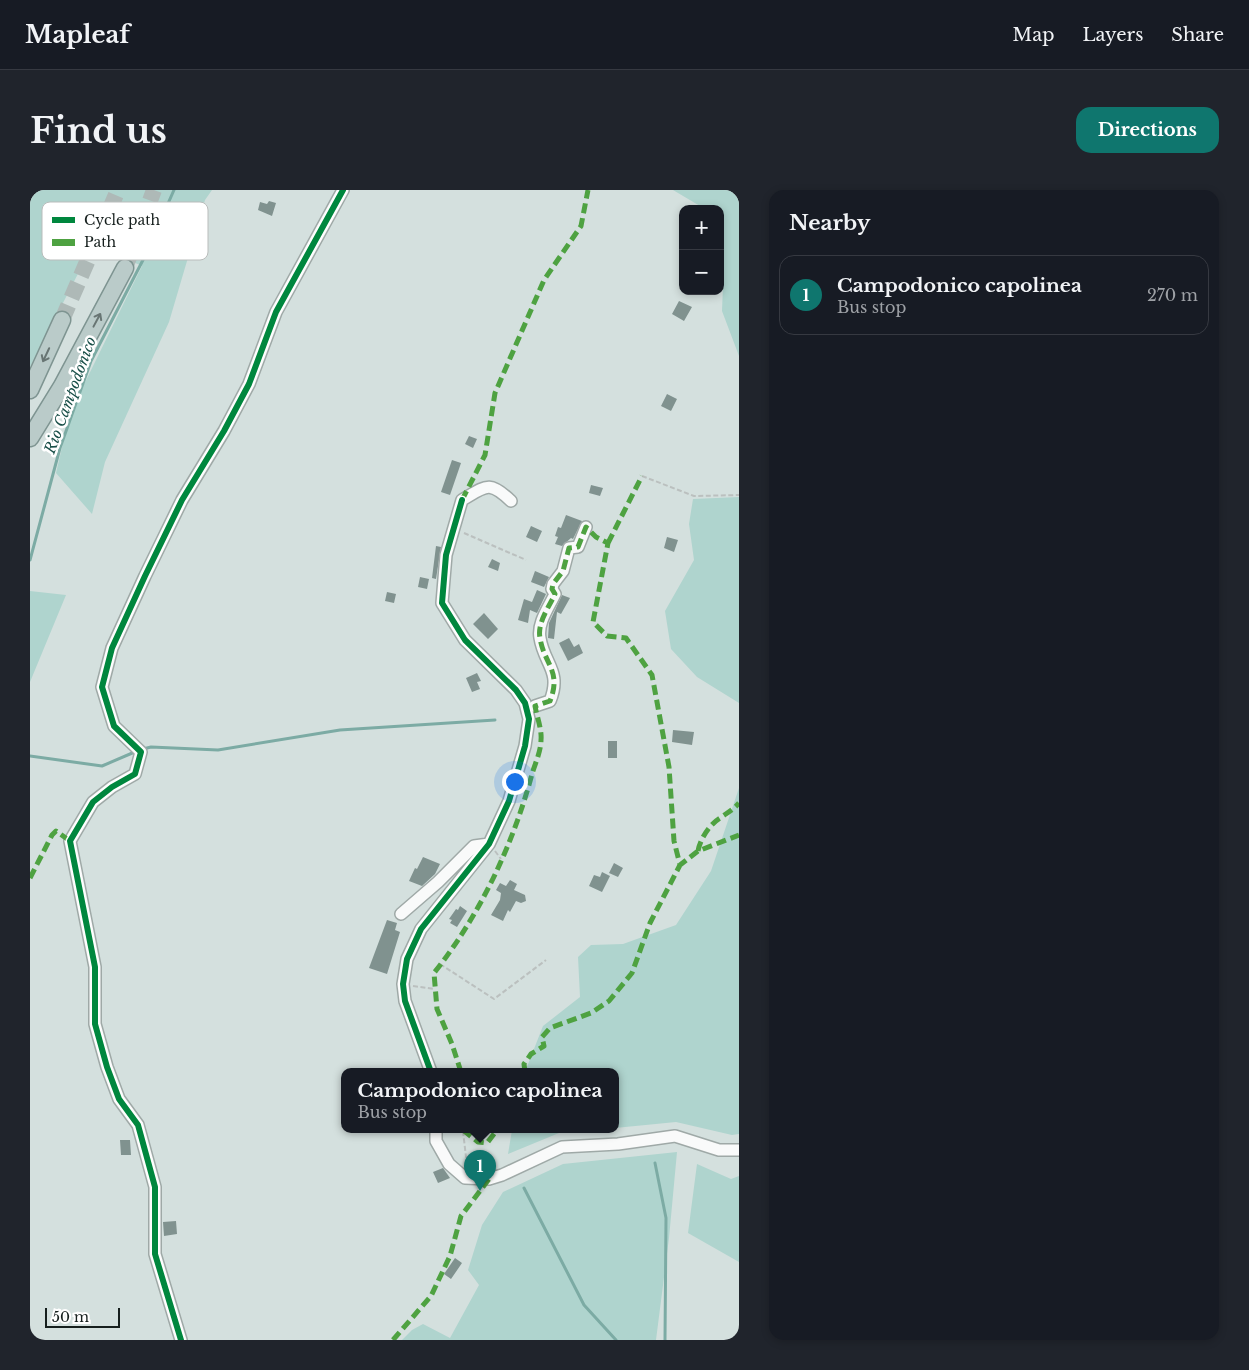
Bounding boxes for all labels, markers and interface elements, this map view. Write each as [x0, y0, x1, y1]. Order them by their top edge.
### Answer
text: Mapleaf [25, 20, 130, 49]
text: Map [1013, 24, 1054, 46]
text: Layers [1082, 24, 1143, 46]
text: Share [1171, 24, 1224, 46]
button: Directions [1076, 107, 1219, 153]
text: Find us [30, 109, 167, 152]
legend [42, 202, 208, 260]
map controls [679, 205, 724, 295]
button: + [679, 205, 724, 250]
text: Nearby [789, 210, 870, 236]
text: Cycle path [84, 211, 161, 229]
text: Path [84, 233, 116, 251]
button: − [679, 250, 724, 295]
text: Campodonico capolinea [837, 274, 1082, 297]
text: 1 [803, 285, 809, 305]
text: 270 m [1147, 285, 1198, 305]
text: Bus stop [837, 297, 906, 317]
one-way arrow [93, 313, 103, 328]
water label: Rio Campodonico [40, 334, 100, 457]
one-way arrow [41, 347, 50, 362]
your location [502, 769, 528, 795]
popup [341, 1068, 619, 1133]
text: Campodonico capolinea [358, 1079, 602, 1102]
text: Bus stop [358, 1102, 427, 1122]
pin: 1 [464, 1150, 496, 1191]
scale bar [45, 1305, 120, 1328]
text: 50 m [52, 1308, 89, 1326]

